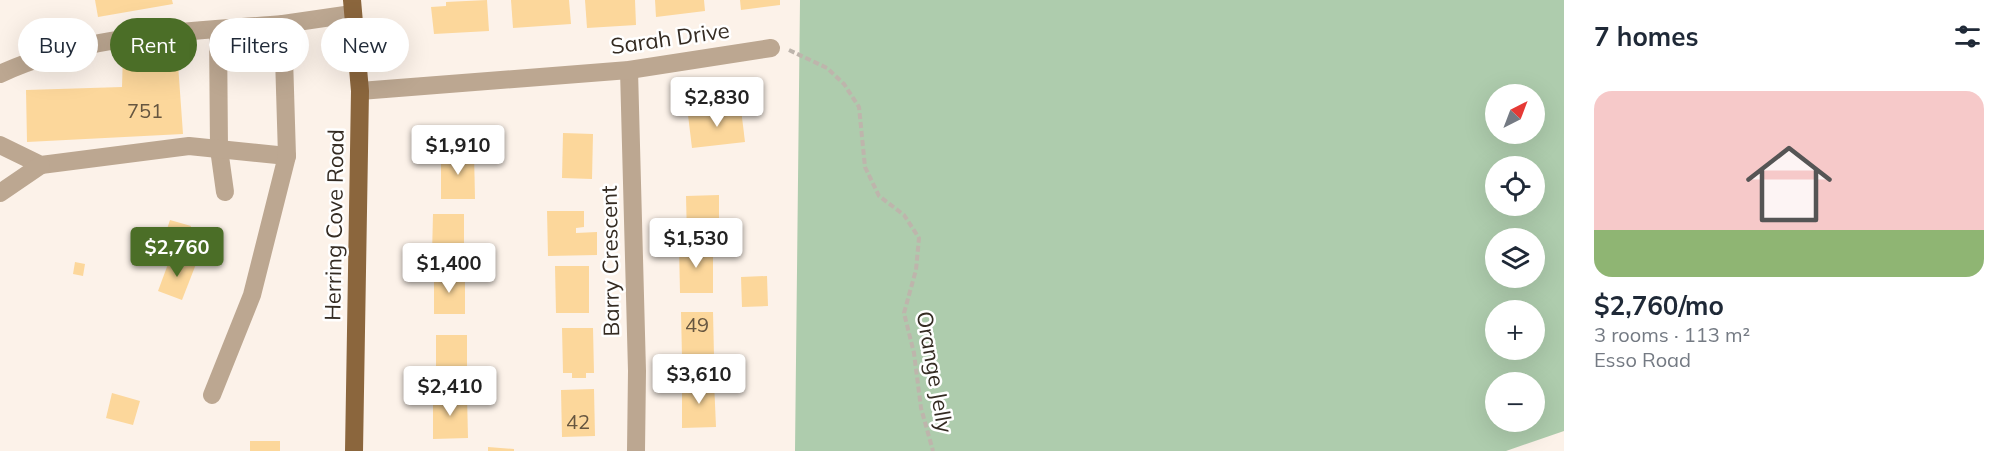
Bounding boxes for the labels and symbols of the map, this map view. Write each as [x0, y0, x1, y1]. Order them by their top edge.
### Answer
street label: Sarah Drive [609, 16, 731, 60]
pin: $2,830 [668, 77, 766, 128]
north arrow [1485, 84, 1545, 144]
house number: 751 [127, 98, 163, 123]
pin: $1,910 [409, 125, 507, 176]
street label: Herring Cove Road [318, 129, 350, 321]
street label: Barry Crescent [595, 185, 625, 337]
pin: $1,530 [647, 218, 745, 269]
pin: $2,760 [128, 227, 226, 278]
pin: $1,400 [400, 243, 498, 294]
street label: Orange Jelly [911, 309, 960, 435]
house number: 49 [685, 312, 709, 337]
pin: $3,610 [650, 354, 748, 405]
pin: $2,410 [401, 366, 499, 417]
house number: 42 [566, 409, 590, 434]

